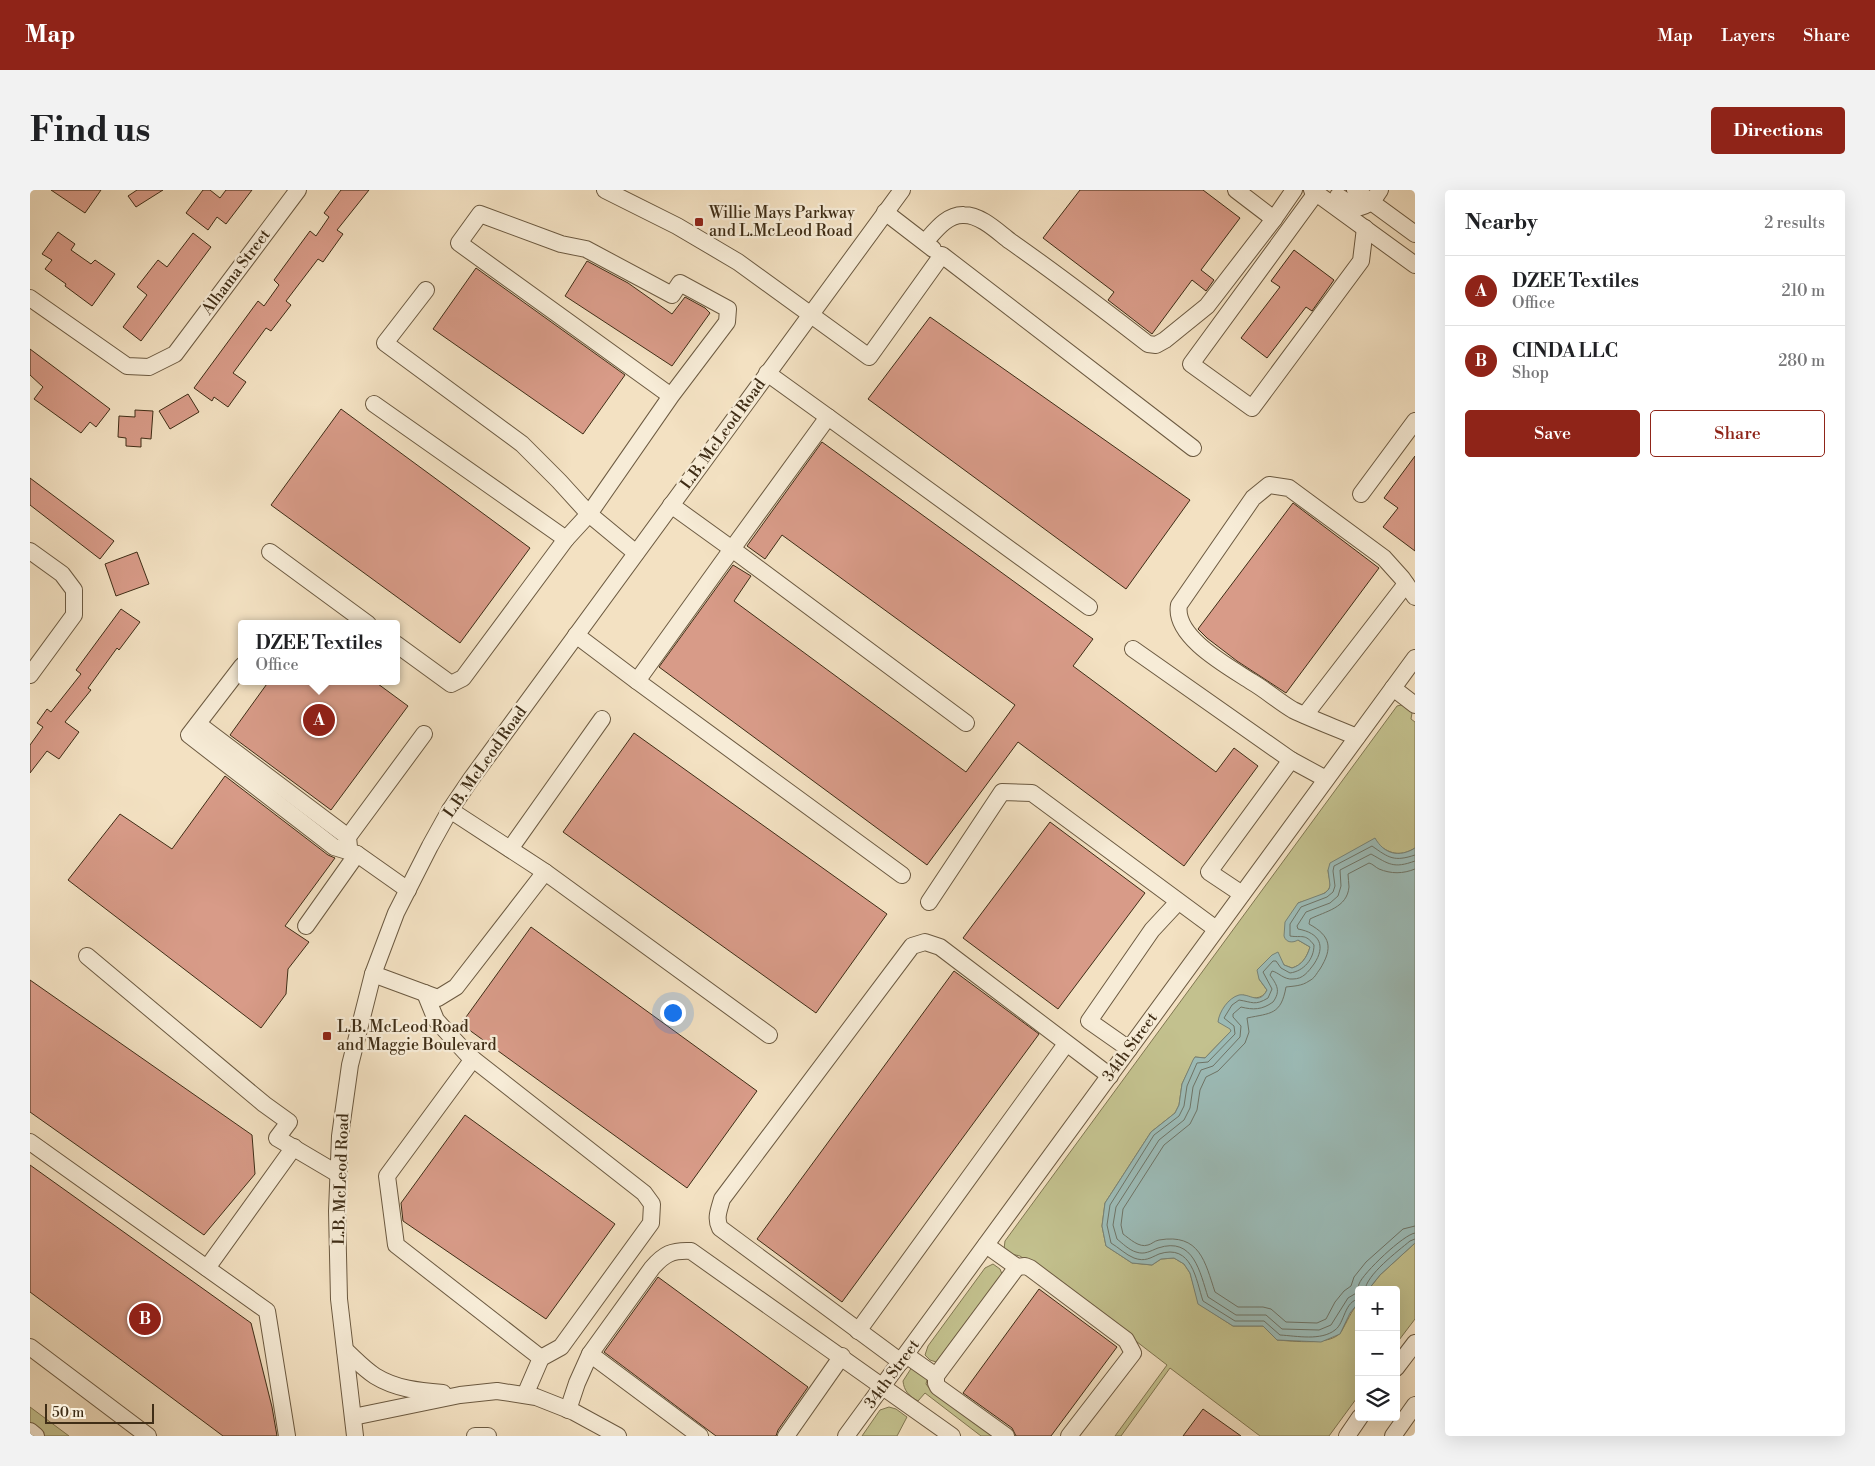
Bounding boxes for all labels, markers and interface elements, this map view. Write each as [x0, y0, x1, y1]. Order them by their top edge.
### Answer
text: Map [25, 20, 75, 50]
text: Map [1658, 24, 1693, 47]
text: Layers [1721, 24, 1775, 47]
text: Share [1803, 24, 1850, 47]
button: Directions [1711, 107, 1845, 154]
text: Find us [30, 109, 150, 152]
place label: Willie Mays Parkway and L.McLeod Road [708, 203, 855, 241]
text: Nearby [1465, 210, 1538, 236]
text: 2 results [1764, 213, 1825, 233]
marker: Willie Mays Parkway and L.McLeod Road [693, 216, 705, 228]
street label: Alhama Street [197, 225, 275, 320]
text: DZEE Textiles [1512, 269, 1639, 293]
text: A [1475, 281, 1487, 301]
text: 210 m [1781, 281, 1825, 301]
text: Office [1512, 293, 1555, 313]
text: CINDA LLC [1512, 339, 1618, 363]
text: B [1475, 351, 1487, 371]
text: 280 m [1778, 351, 1825, 371]
text: Shop [1512, 363, 1549, 383]
street label: L.B. McLeod Road [676, 375, 770, 493]
button: Save [1465, 410, 1640, 457]
button: Share [1650, 410, 1825, 457]
popup [238, 620, 400, 685]
text: DZEE Textiles [256, 631, 382, 655]
text: Office [256, 655, 299, 675]
pin: A [303, 701, 335, 739]
street label: L.B. McLeod Road [439, 702, 531, 822]
your location [660, 1000, 686, 1026]
street label: 34th Street [1098, 1008, 1162, 1086]
place label: L.B. McLeod Road and Maggie Boulevard [337, 1017, 496, 1055]
marker: L.B. McLeod Road and Maggie Boulevard [321, 1030, 333, 1042]
street label: L.B. McLeod Road [329, 1113, 353, 1245]
map controls [1355, 1286, 1400, 1421]
button: + [1355, 1286, 1400, 1331]
pin: B [129, 1300, 161, 1338]
button: − [1355, 1331, 1400, 1376]
street label: 34th Street [860, 1335, 924, 1413]
button: layers [1355, 1376, 1400, 1421]
scale bar [45, 1401, 154, 1424]
text: 50 m [52, 1404, 84, 1422]

